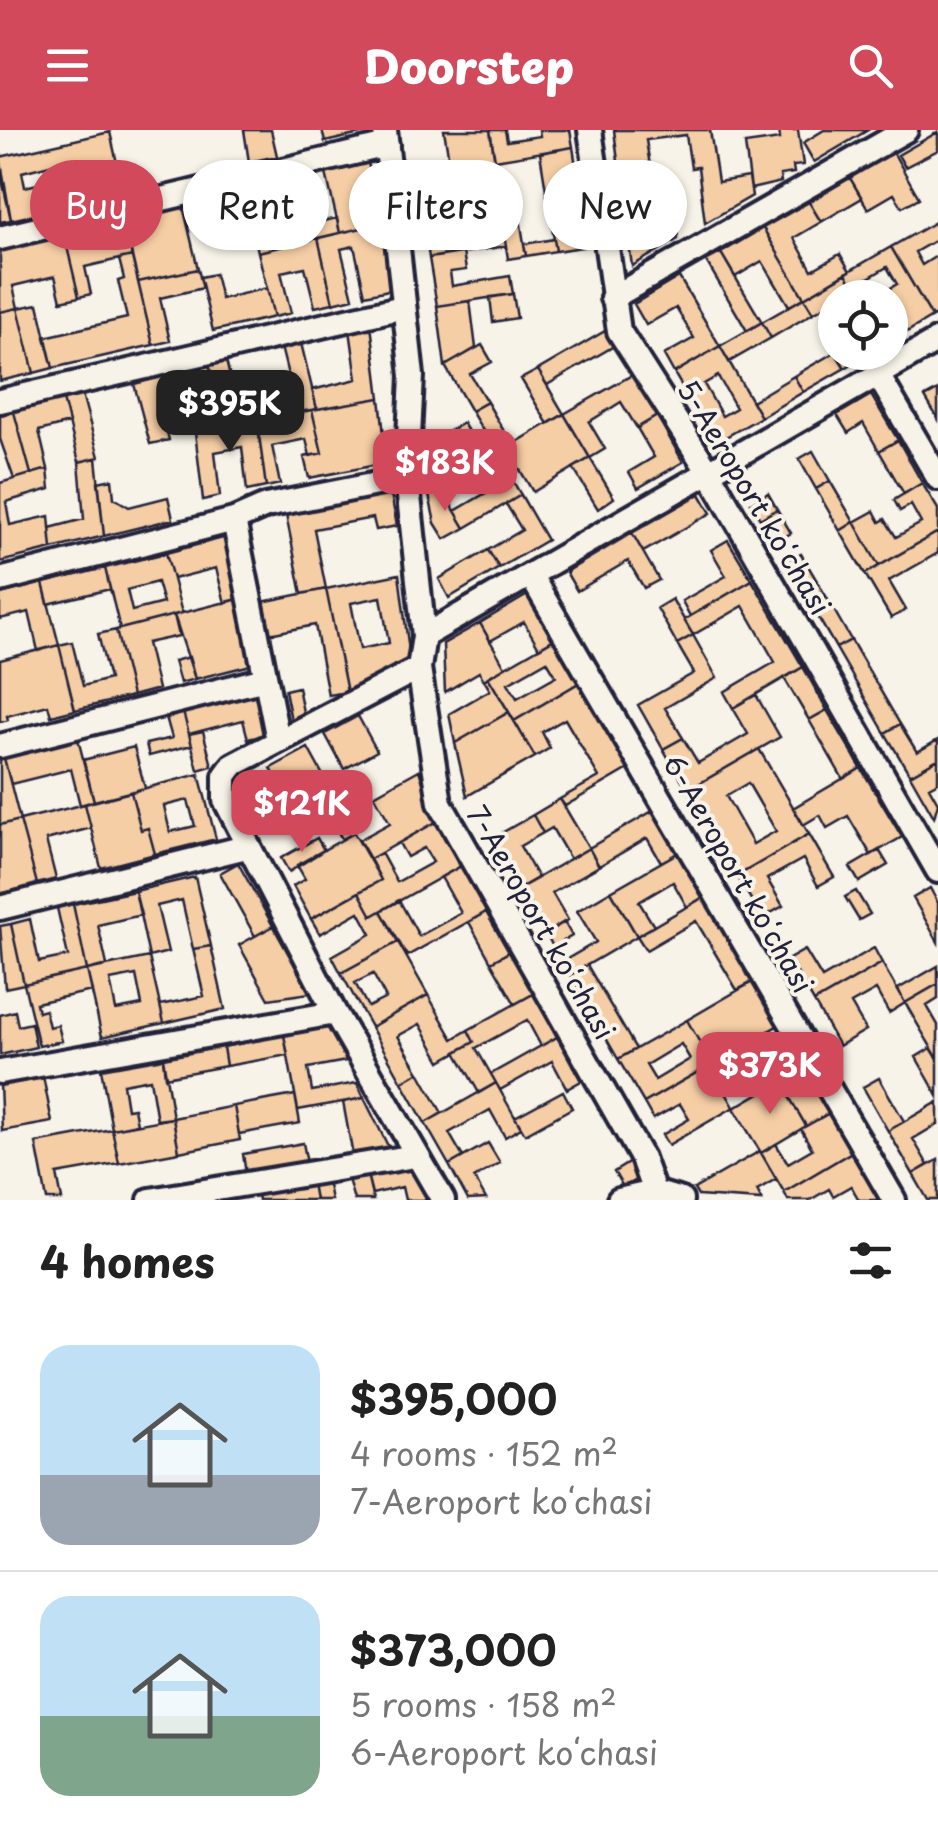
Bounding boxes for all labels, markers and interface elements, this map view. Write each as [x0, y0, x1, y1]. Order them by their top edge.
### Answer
text: Doorstep [364, 31, 574, 99]
icon: menu [40, 38, 95, 93]
icon: search [843, 38, 898, 93]
chip: Buy [30, 160, 163, 250]
chip: Rent [183, 160, 329, 250]
chip: Filters [349, 160, 523, 250]
chip: New [543, 160, 687, 250]
map controls [818, 280, 908, 370]
button: locate [818, 280, 908, 370]
pin: $395K [160, 370, 300, 455]
street label: 5-Aeroport koʻchasi [668, 371, 842, 623]
text: $395K [178, 378, 282, 426]
pin: $183K [375, 429, 515, 514]
text: $183K [395, 437, 495, 485]
street label: 6-Aeroport koʻchasi [653, 746, 825, 1000]
pin: $121K [232, 770, 372, 855]
text: $121K [253, 778, 351, 826]
street label: 7-Aeroport koʻchasi [457, 797, 627, 1047]
pin: $373K [700, 1032, 840, 1117]
text: $373K [718, 1040, 822, 1088]
text: 4 homes [40, 1229, 215, 1292]
icon: filters [843, 1233, 898, 1288]
text: $395,000 [350, 1366, 557, 1429]
icon: home [120, 1385, 240, 1505]
text: 4 rooms · 152 m² [350, 1429, 618, 1477]
text: 7-Aeroport koʻchasi [350, 1477, 653, 1525]
text: $373,000 [350, 1617, 557, 1680]
icon: home [120, 1636, 240, 1756]
text: 5 rooms · 158 m² [350, 1680, 617, 1728]
text: 6-Aeroport koʻchasi [350, 1728, 658, 1776]

